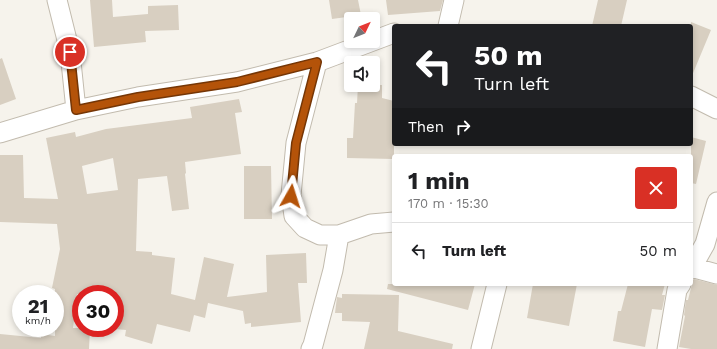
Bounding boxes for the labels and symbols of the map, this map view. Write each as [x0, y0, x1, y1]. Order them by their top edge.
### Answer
north arrow [344, 12, 380, 48]
pin [53, 35, 87, 69]
position arrow [270, 175, 312, 217]
speed limit sign: 30 [72, 285, 124, 337]

